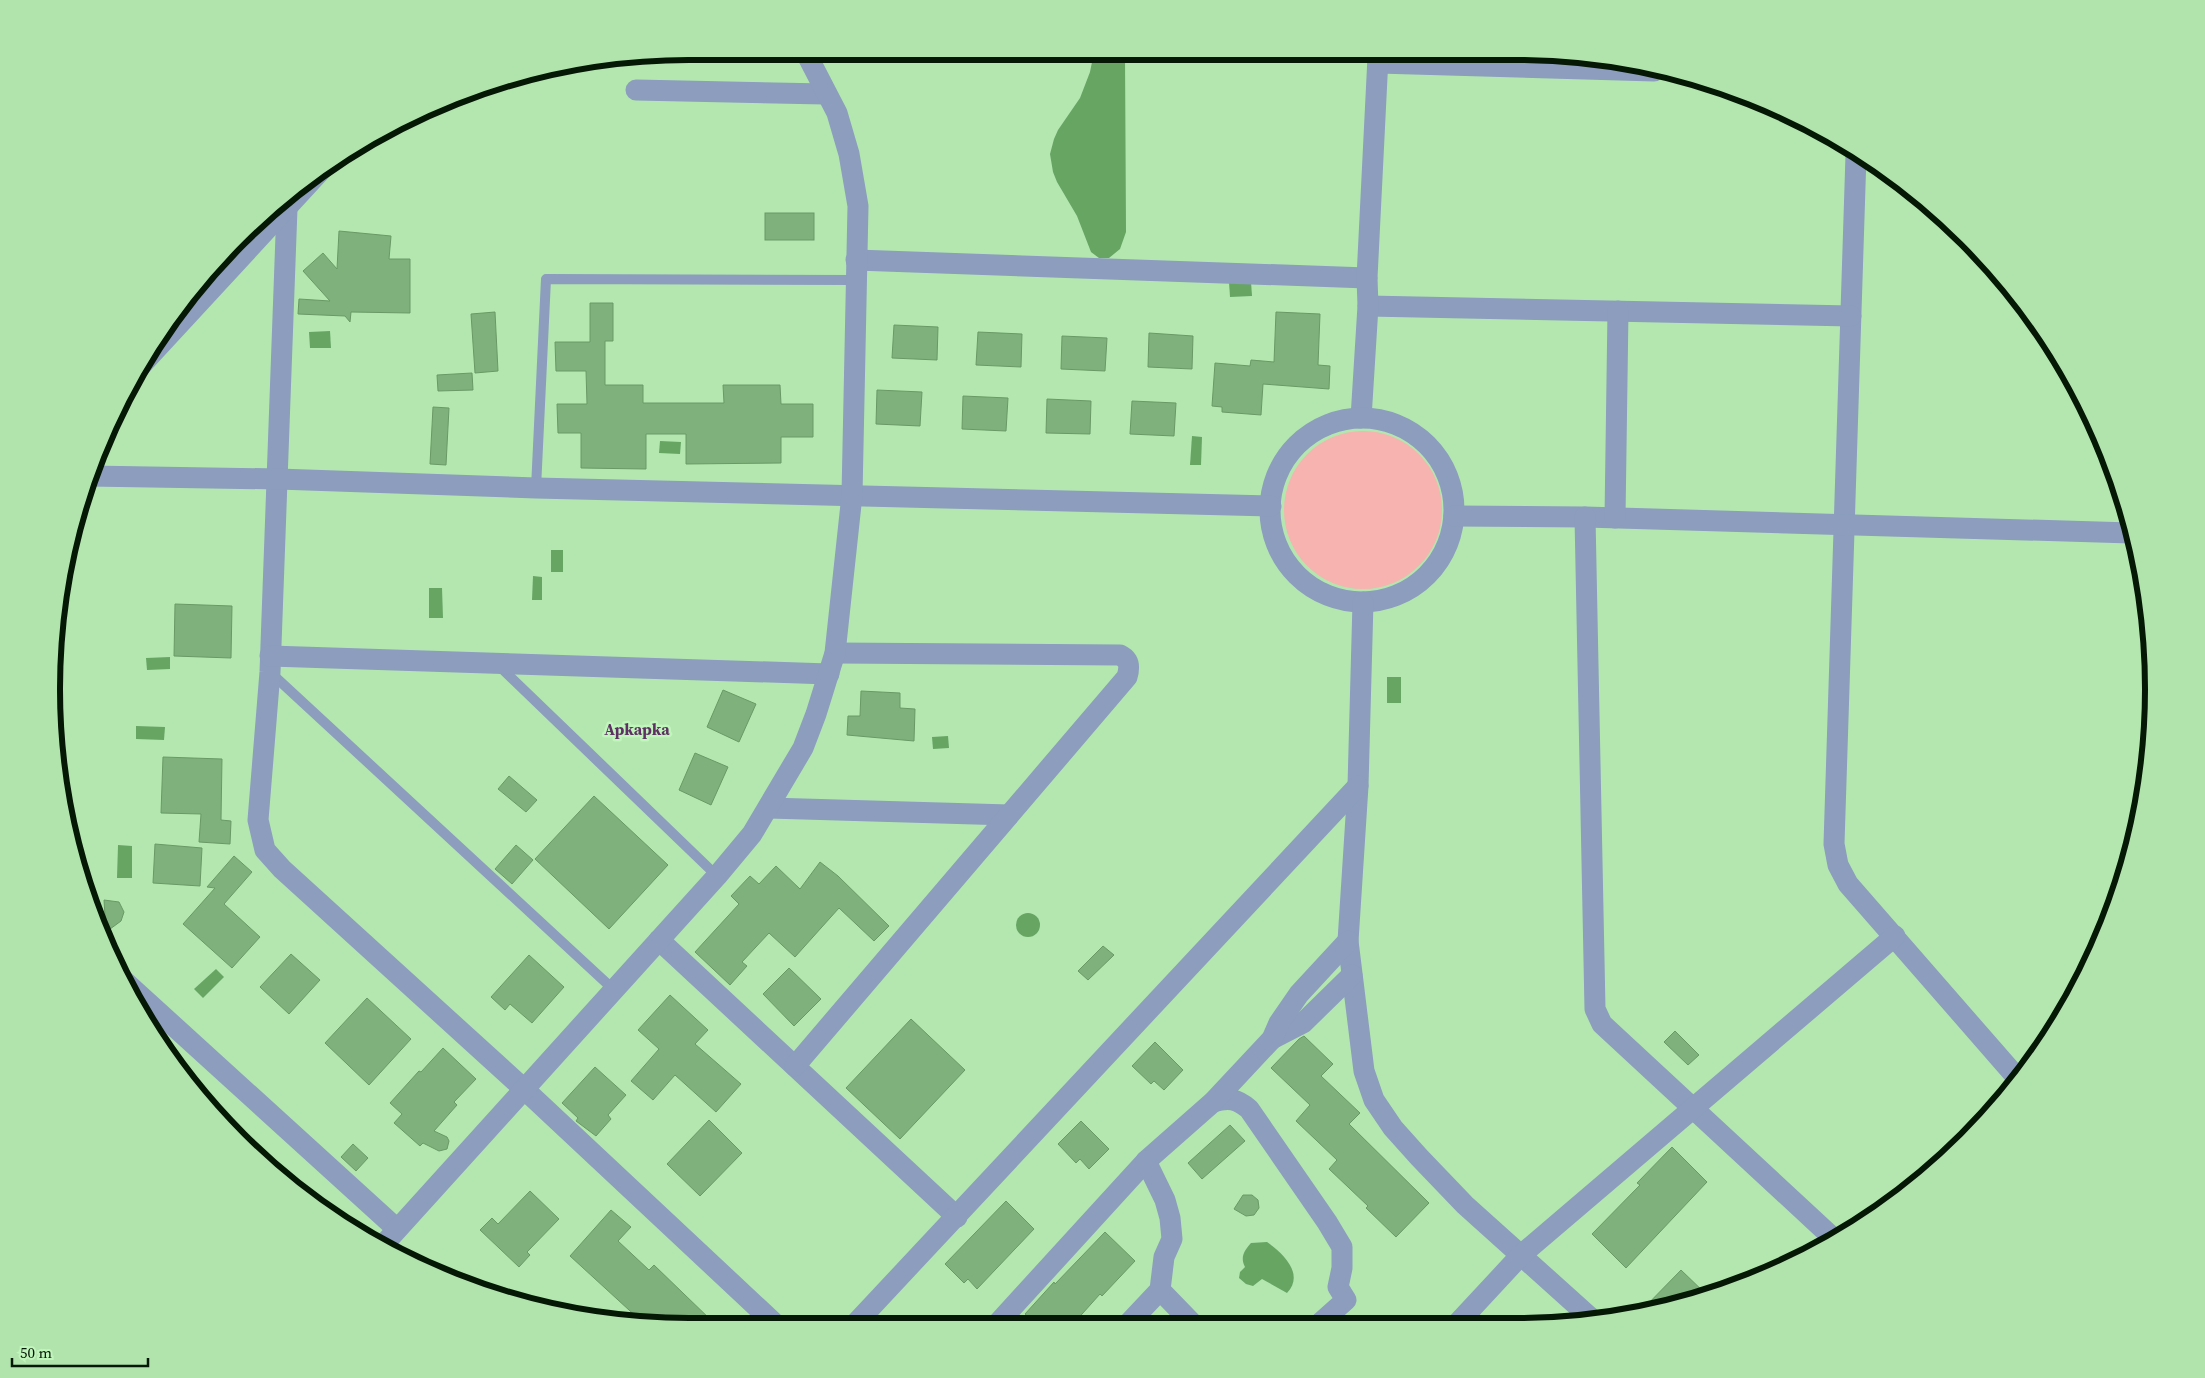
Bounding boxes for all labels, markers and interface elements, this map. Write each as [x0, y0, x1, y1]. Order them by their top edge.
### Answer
district label: Apkapka [604, 718, 670, 740]
scale bar [12, 1336, 149, 1368]
text: 50 m [20, 1342, 52, 1363]

